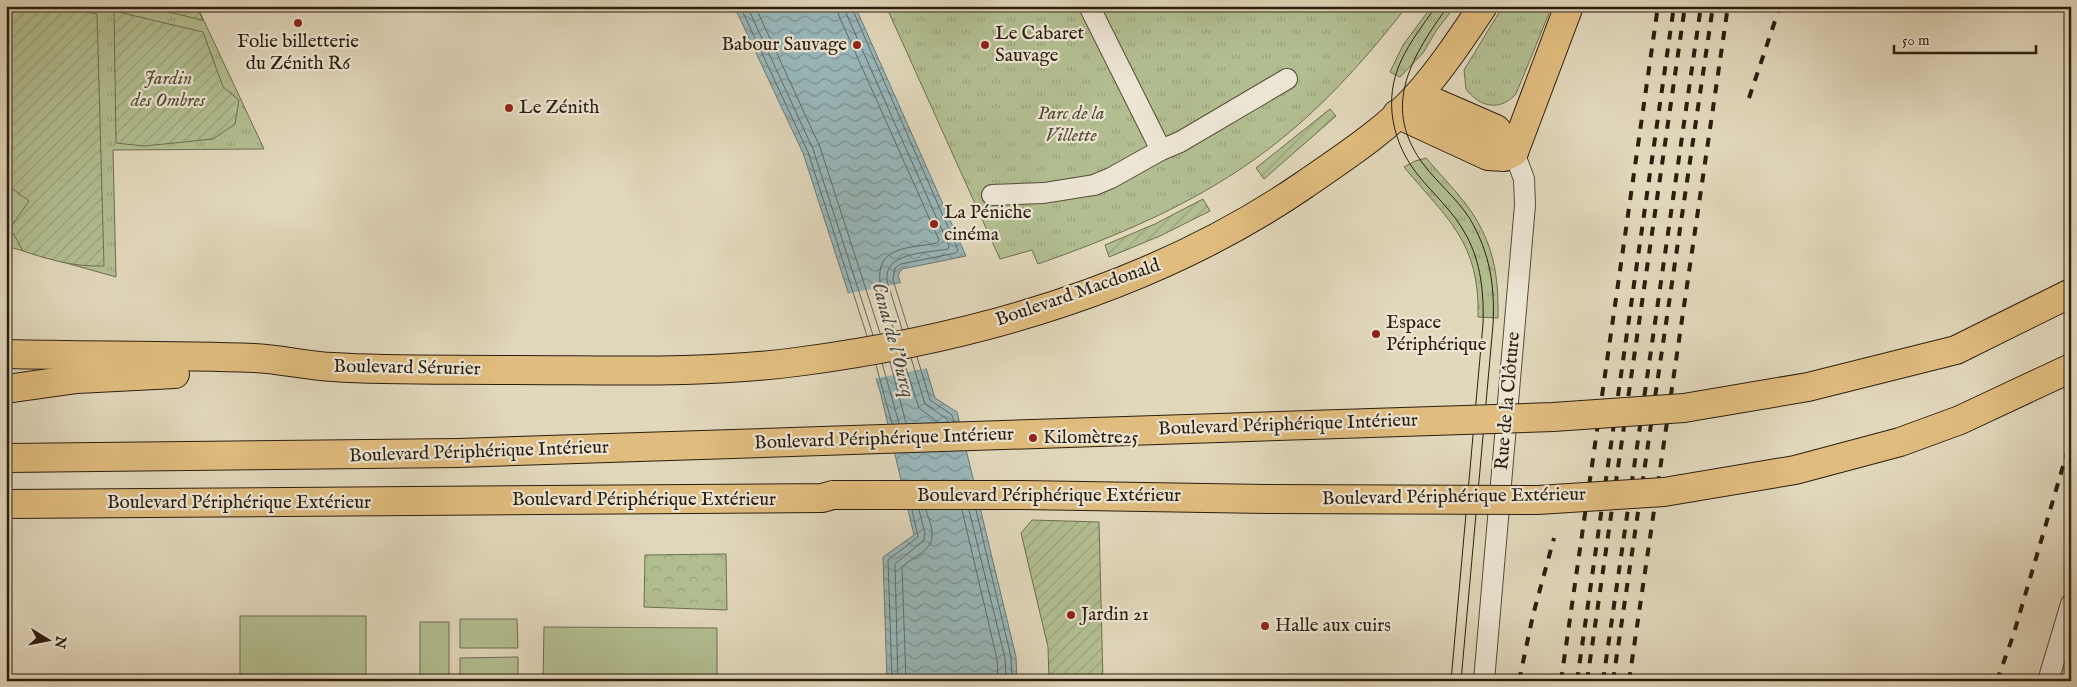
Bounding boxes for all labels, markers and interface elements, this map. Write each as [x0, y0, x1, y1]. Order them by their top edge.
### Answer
marker: Folie billetterie du Zénith R6 [292, 17, 304, 29]
place label: Le Cabaret Sauvage [995, 22, 1084, 68]
scale bar [1894, 22, 2037, 54]
place label: Folie billetterie du Zénith R6 [237, 30, 359, 76]
text: 50 m [1902, 31, 1930, 50]
place label: Babour Sauvage [721, 33, 847, 57]
marker: Babour Sauvage [851, 39, 863, 51]
marker: Le Cabaret Sauvage [979, 39, 991, 51]
park label: Jardin des Ombres [130, 67, 206, 113]
place label: Le Zénith [519, 96, 599, 120]
marker: Le Zénith [503, 102, 515, 114]
park label: Parc de la Villette [1037, 102, 1105, 148]
place label: La Péniche cinéma [944, 201, 1032, 247]
marker: La Péniche cinéma [928, 218, 940, 230]
street label: Boulevard Macdonald [993, 253, 1164, 332]
water label: Canal de l'Ourcq [866, 280, 920, 400]
place label: Espace Périphérique [1386, 311, 1487, 357]
marker: Espace Périphérique [1370, 328, 1382, 340]
street label: Rue de la Clôture [1490, 331, 1526, 471]
street label: Boulevard Sérurier [333, 355, 481, 381]
street label: Boulevard Périphérique Intérieur [1158, 408, 1418, 442]
street label: Boulevard Périphérique Intérieur [754, 422, 1014, 456]
place label: Kilomètre25 [1043, 426, 1139, 450]
marker: Kilomètre25 [1027, 432, 1039, 444]
street label: Boulevard Périphérique Intérieur [349, 435, 609, 469]
street label: Boulevard Périphérique Extérieur [1322, 483, 1586, 511]
street label: Boulevard Périphérique Extérieur [917, 484, 1181, 508]
street label: Boulevard Périphérique Extérieur [512, 488, 776, 512]
street label: Boulevard Périphérique Extérieur [107, 491, 371, 515]
place label: Jardin 21 [1079, 603, 1149, 627]
marker: Jardin 21 [1065, 609, 1077, 621]
north arrow [22, 614, 72, 664]
place label: Halle aux cuirs [1275, 614, 1391, 638]
marker: Halle aux cuirs [1259, 620, 1271, 632]
text: N [50, 634, 70, 650]

